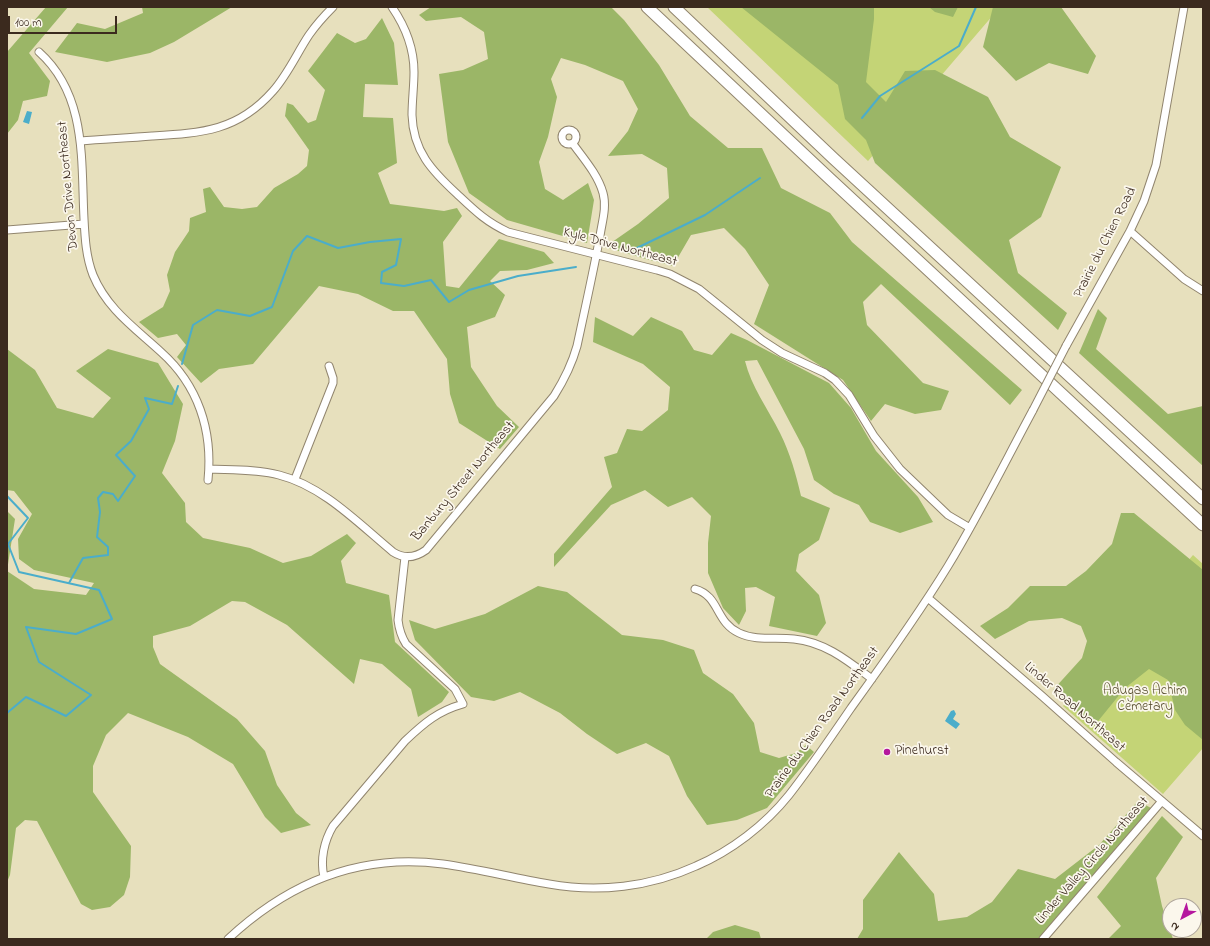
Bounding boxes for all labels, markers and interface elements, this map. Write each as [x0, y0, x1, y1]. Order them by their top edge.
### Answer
scale bar [10, 8, 119, 34]
text: 100 m [15, 14, 42, 32]
street label: Devon Drive Northeast [55, 120, 83, 252]
street label: Prairie du Chien Road [1071, 185, 1141, 301]
street label: Kyle Drive Northeast [561, 225, 679, 271]
street label: Banbury Street Northeast [409, 418, 519, 546]
street label: Prairie du Chien Road Northeast [762, 644, 884, 802]
street label: Linder Road Northeast [1020, 659, 1128, 757]
park label: Adugas Achim Cemetary [1103, 684, 1187, 716]
place label: Pinehurst [895, 744, 949, 760]
marker: Pinehurst [882, 747, 892, 757]
street label: Linder Valley Circle Northeast [1033, 794, 1153, 928]
north arrow [1162, 898, 1202, 938]
text: N [1167, 918, 1183, 935]

